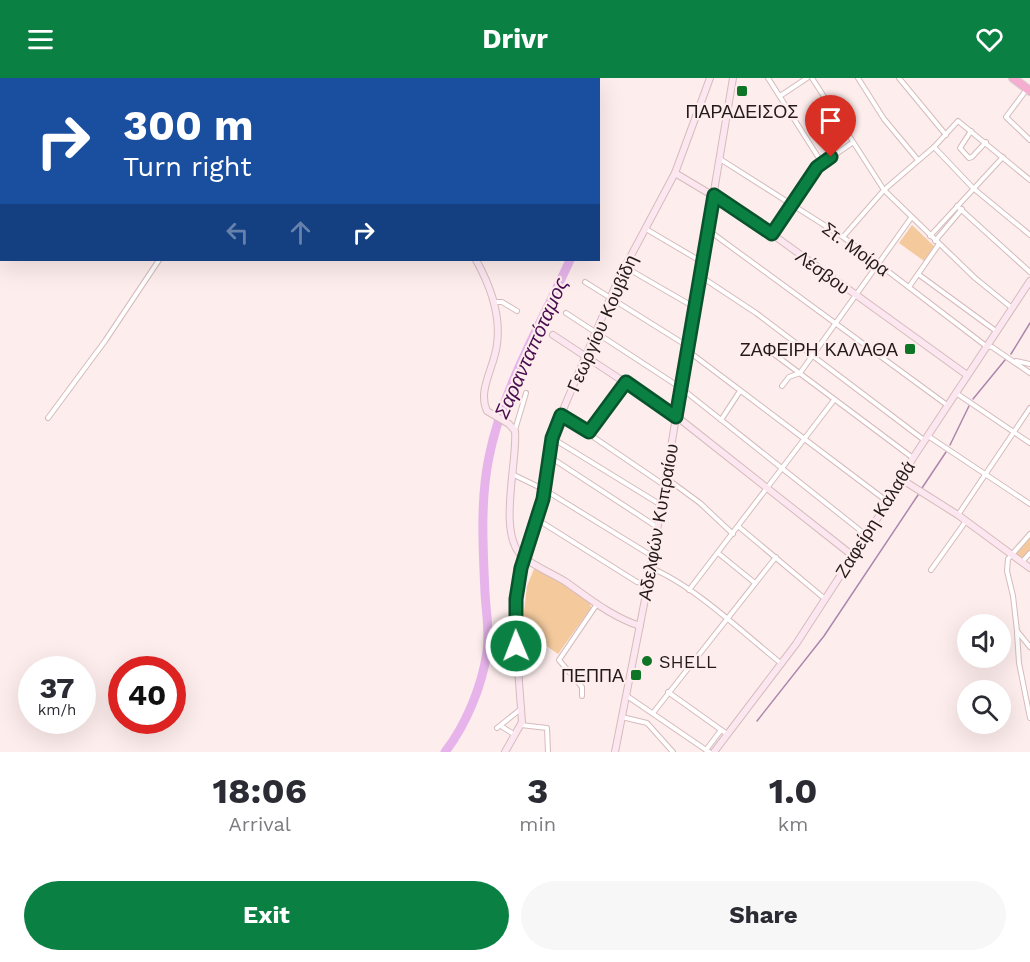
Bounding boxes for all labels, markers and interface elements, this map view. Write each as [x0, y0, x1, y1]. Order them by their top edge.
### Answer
icon: menu [24, 23, 57, 56]
text: Drivr [482, 23, 548, 55]
icon: heart [973, 23, 1006, 56]
marker: ΠΑΡΑΔΕΙΣΟΣ [735, 84, 749, 98]
pin [805, 95, 856, 157]
text: 300 m [123, 101, 254, 150]
place label: ΠΑΡΑΔΕΙΣΟΣ [686, 101, 798, 122]
icon: right [24, 102, 102, 180]
icon: arrive [814, 104, 847, 137]
text: Turn right [123, 151, 252, 183]
icon: left [221, 216, 254, 249]
icon: ahead [284, 216, 317, 249]
icon: right [347, 216, 380, 249]
street label: Στ. Μοίρα [818, 218, 894, 280]
street label: Λέσβου [792, 245, 854, 299]
street label: Γεωργίου Κουβίδη [562, 251, 642, 395]
water label: Σαρανταπόταμος [489, 274, 573, 423]
place label: ΖΑΦΕΙΡΗ ΚΑΛΑΘΑ [740, 339, 898, 360]
marker: ΖΑΦΕΙΡΗ ΚΑΛΑΘΑ [903, 342, 917, 356]
street label: Αδελφών Κυπραίου [634, 442, 682, 602]
street label: Ζαφείρη Καλαθά [831, 457, 919, 581]
position arrow [484, 614, 548, 678]
map controls [957, 614, 1011, 734]
button: sound [957, 614, 1011, 668]
place label: SHELL [659, 651, 717, 672]
marker: SHELL [640, 654, 654, 668]
speed limit sign: 40 [108, 656, 186, 734]
place label: ΠΕΠΠΑ [561, 665, 624, 686]
marker: ΠΕΠΠΑ [629, 668, 643, 682]
text: 37 [39, 670, 75, 705]
button: search [957, 680, 1011, 734]
text: km/h [38, 701, 76, 719]
text: 18:06 [213, 770, 307, 812]
text: 3 [527, 770, 548, 812]
text: 1.0 [769, 770, 817, 812]
text: Arrival [228, 812, 291, 836]
text: min [519, 812, 556, 836]
text: km [778, 812, 808, 836]
button: Exit [24, 881, 509, 950]
button: Share [521, 881, 1006, 950]

